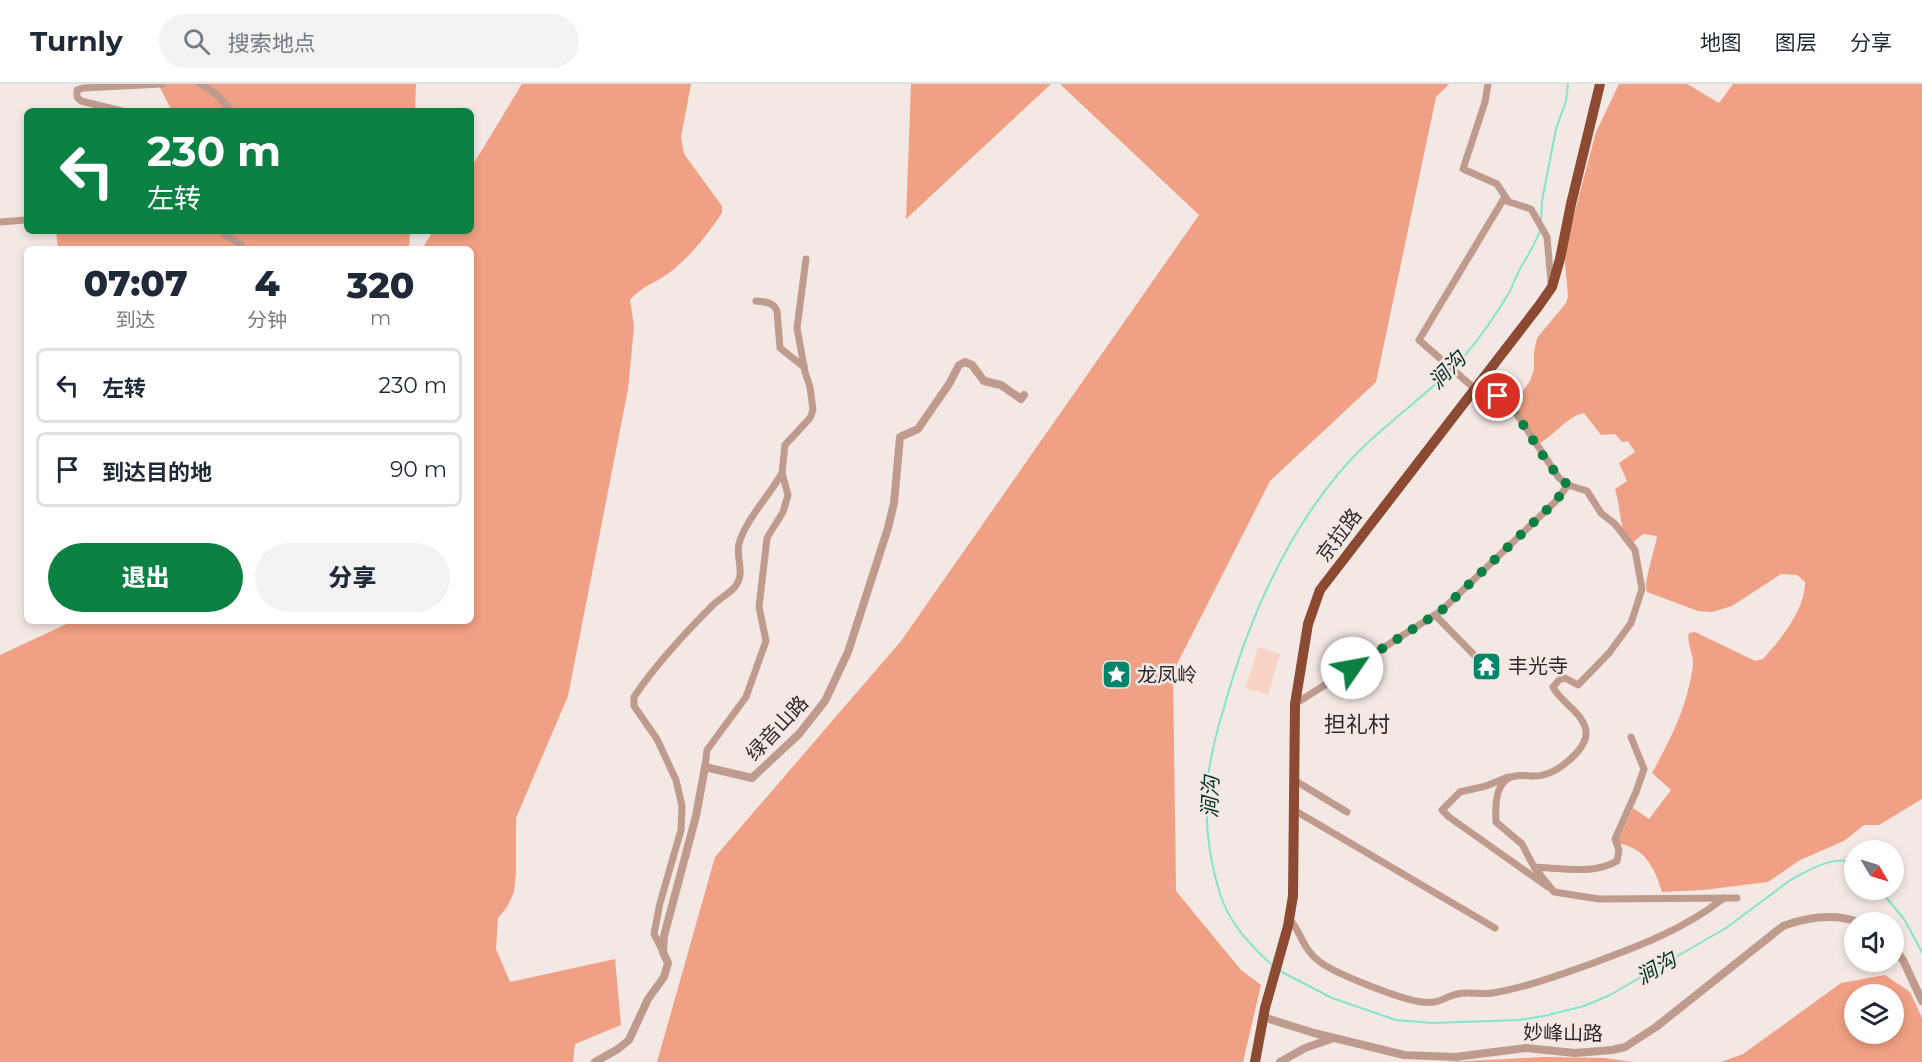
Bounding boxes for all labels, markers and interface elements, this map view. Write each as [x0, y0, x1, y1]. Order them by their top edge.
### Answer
search box [159, 14, 579, 68]
text: Turnly [30, 24, 123, 58]
icon: search [180, 25, 213, 58]
text: 搜索地点 [228, 30, 316, 57]
text: 地图 [1700, 30, 1742, 55]
text: 图层 [1775, 30, 1817, 55]
text: 分享 [1850, 30, 1892, 55]
text: 230 m [147, 125, 281, 177]
icon: left [48, 132, 126, 210]
text: 左转 [147, 182, 201, 215]
text: 07:07 [84, 261, 188, 305]
text: 4 [255, 261, 280, 305]
text: 320 [347, 263, 414, 307]
text: m [370, 306, 391, 330]
text: 到达 [116, 308, 156, 332]
text: 分钟 [247, 308, 287, 332]
water label: 涧沟 [1423, 345, 1472, 394]
icon: left [51, 369, 84, 402]
pin [1472, 370, 1523, 421]
text: 230 m [378, 372, 447, 399]
text: 左转 [102, 375, 146, 402]
icon: arrive [1481, 379, 1514, 412]
icon: arrive [51, 453, 84, 486]
text: 90 m [390, 456, 447, 483]
text: 到达目的地 [102, 459, 212, 486]
street label: 京拉路 [1311, 504, 1367, 566]
button: 退出 [48, 543, 243, 612]
button: 分享 [255, 543, 450, 612]
position arrow [1320, 636, 1384, 700]
temple icon: 丰光寺 [1471, 650, 1503, 682]
place label: 丰光寺 [1508, 654, 1568, 678]
place icon: 龙凤岭 [1100, 659, 1132, 691]
place label: 龙凤岭 [1137, 663, 1197, 687]
street label: 绿音山路 [741, 691, 813, 765]
district label: 担礼村 [1324, 711, 1390, 738]
water label: 涧沟 [1197, 774, 1223, 818]
north arrow [1844, 840, 1904, 900]
map controls [1844, 840, 1904, 1044]
button: sound [1844, 912, 1904, 972]
water label: 涧沟 [1632, 946, 1682, 989]
button: layers [1844, 984, 1904, 1044]
street label: 妙峰山路 [1523, 1020, 1603, 1046]

